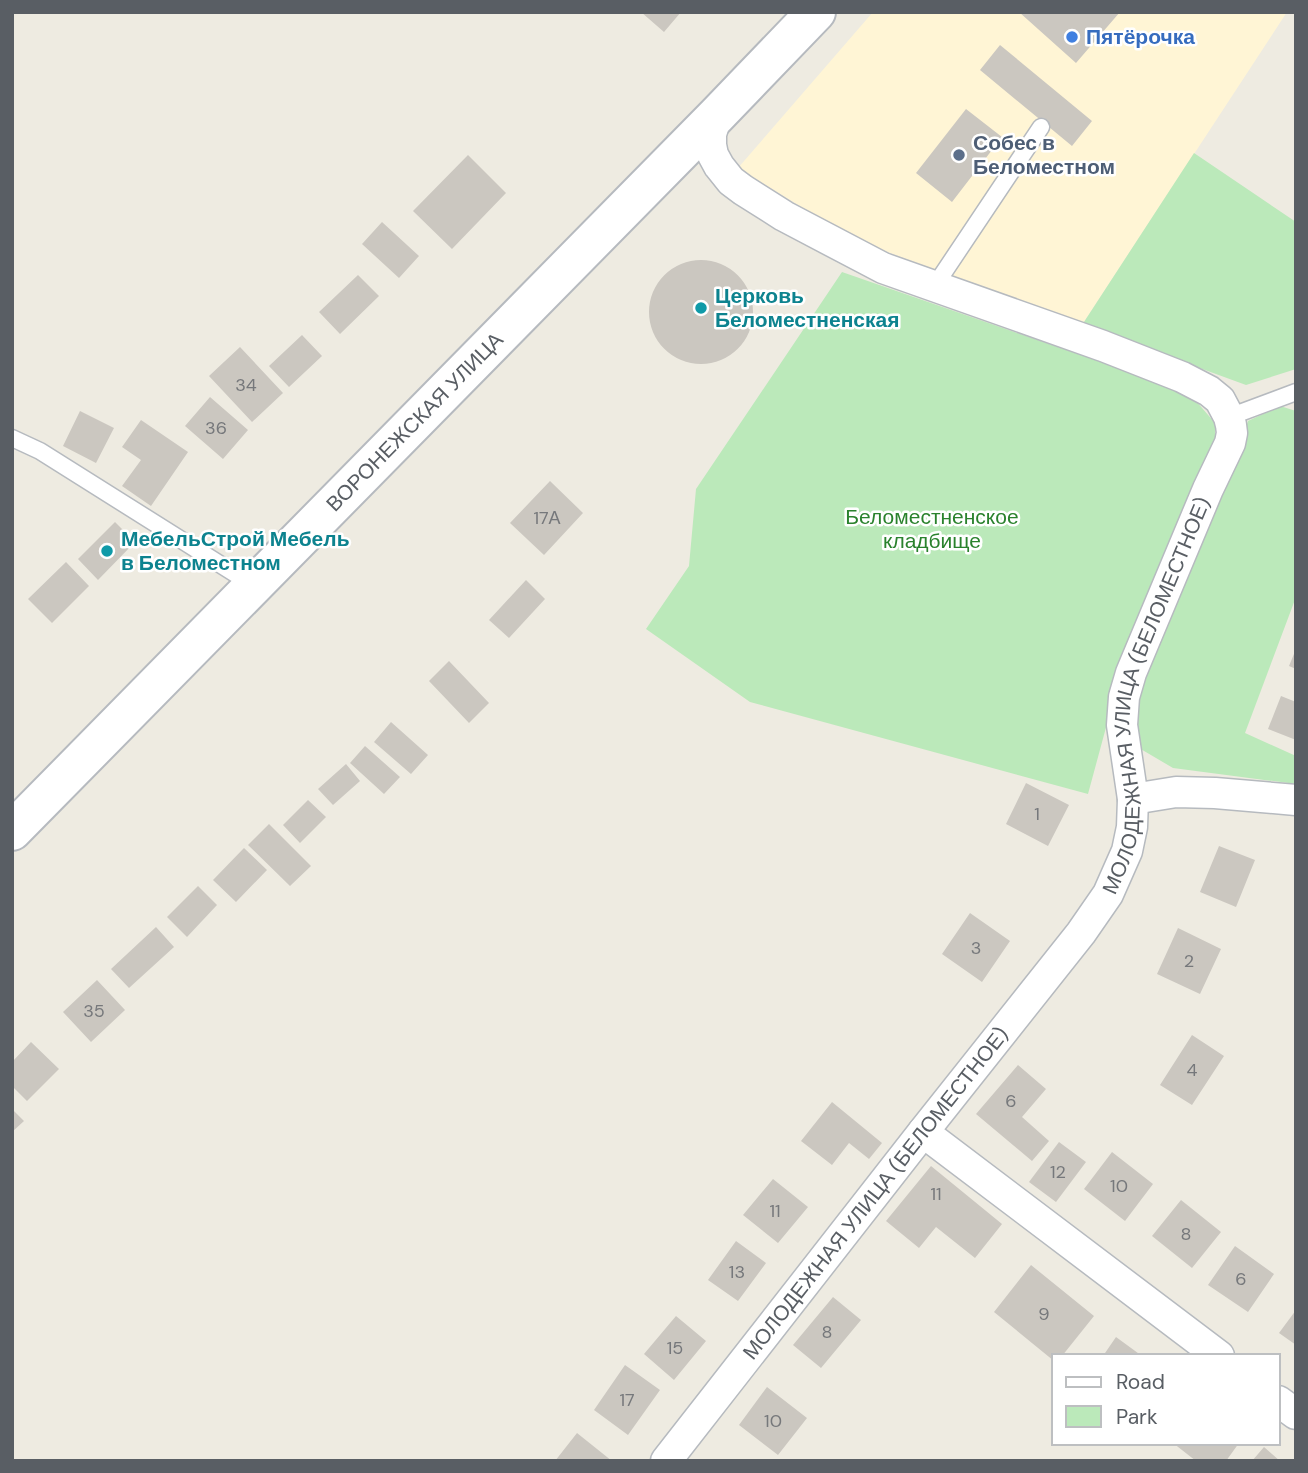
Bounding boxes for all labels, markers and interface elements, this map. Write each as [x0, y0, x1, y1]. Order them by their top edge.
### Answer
place label: Пятёрочка [1086, 23, 1195, 51]
marker: Пятёрочка [1064, 29, 1080, 45]
place label: Собес в Беломестном [973, 129, 1115, 181]
marker: Собес в Беломестном [951, 147, 967, 163]
place label: Церковь Беломестненская [715, 282, 899, 334]
marker: Церковь Беломестненская [693, 300, 709, 316]
street label: ВОРОНЕЖСКАЯ УЛИЦА [320, 326, 509, 518]
house number: 34 [235, 373, 257, 397]
house number: 36 [205, 416, 227, 440]
street label: МОЛОДЕЖНАЯ УЛИЦА (БЕЛОМЕСТНОЕ) [1096, 493, 1217, 899]
park label: Беломестненское кладбище [845, 503, 1019, 555]
house number: 17А [533, 506, 561, 530]
place label: МебельСтрой Мебель в Беломестном [121, 525, 350, 577]
marker: МебельСтрой Мебель в Беломестном [99, 543, 115, 559]
house number: 1 [1034, 802, 1040, 826]
house number: 3 [971, 936, 981, 960]
house number: 2 [1184, 949, 1194, 973]
house number: 35 [83, 999, 105, 1023]
street label: МОЛОДЕЖНАЯ УЛИЦА (БЕЛОМЕСТНОЕ) [736, 1021, 1015, 1365]
house number: 4 [1187, 1058, 1198, 1082]
house number: 6 [1005, 1089, 1017, 1113]
house number: 12 [1050, 1160, 1066, 1184]
house number: 10 [1110, 1174, 1128, 1198]
house number: 11 [930, 1182, 942, 1206]
house number: 11 [769, 1199, 781, 1223]
house number: 8 [1181, 1222, 1191, 1246]
house number: 13 [729, 1260, 745, 1284]
house number: 6 [1235, 1267, 1247, 1291]
house number: 9 [1038, 1302, 1050, 1326]
house number: 8 [822, 1320, 832, 1344]
house number: 15 [667, 1336, 683, 1360]
legend [1052, 1354, 1280, 1445]
text: Road [1116, 1368, 1165, 1396]
house number: 17 [619, 1388, 635, 1412]
text: Park [1116, 1403, 1158, 1431]
house number: 10 [764, 1409, 782, 1433]

